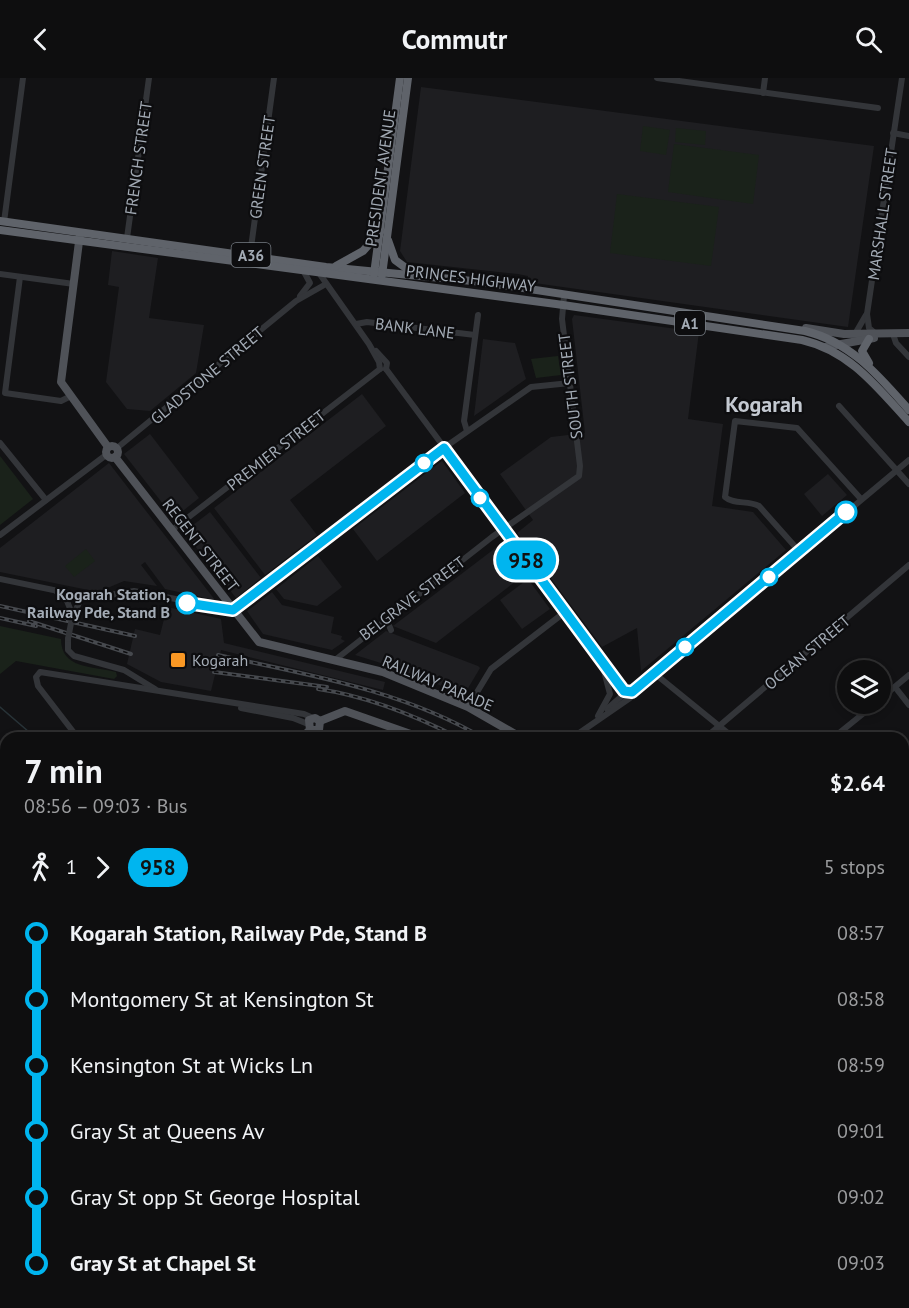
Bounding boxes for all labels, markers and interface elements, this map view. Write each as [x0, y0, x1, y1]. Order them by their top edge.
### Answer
text: Commutr [402, 22, 507, 56]
icon: back [24, 23, 57, 56]
icon: search [852, 23, 885, 56]
street label: FRENCH STREET [120, 100, 156, 216]
street label: PRESIDENT AVENUE [360, 108, 400, 248]
street label: GREEN STREET [245, 114, 279, 220]
street label: MARSHALL STREET [863, 147, 901, 281]
road number: A36 [232, 243, 270, 267]
street label: PRINCES HIGHWAY [405, 260, 537, 296]
road number: A1 [675, 311, 705, 335]
street label: BANK LANE [374, 313, 456, 343]
street label: GLADSTONE STREET [146, 322, 268, 428]
street label: SOUTH STREET [554, 332, 586, 440]
district label: Kogarah [725, 390, 803, 418]
street label: PREMIER STREET [223, 405, 329, 495]
unlabelled marker [415, 454, 433, 472]
unlabelled marker [471, 489, 489, 507]
street label: REGENT STREET [158, 494, 244, 596]
unlabelled marker [835, 501, 857, 523]
line badge: 958 [492, 540, 560, 580]
text: 958 [508, 547, 544, 574]
street label: BELGRAVE STREET [355, 552, 469, 644]
unlabelled marker [760, 568, 778, 586]
place label: Kogarah Station, Railway Pde, Stand B [27, 584, 170, 622]
marker: Kogarah Station, Railway Pde, Stand B [176, 592, 198, 614]
street label: OCEAN STREET [760, 610, 854, 694]
unlabelled marker [676, 638, 694, 656]
place label: Kogarah [192, 650, 248, 670]
marker: Kogarah [169, 651, 187, 669]
street label: RAILWAY PARADE [379, 651, 497, 715]
map controls [837, 660, 891, 714]
button: layers [837, 660, 891, 714]
text: 7 min [24, 749, 103, 792]
text: $2.64 [830, 769, 885, 797]
text: 08:56 – 09:03 · Bus [24, 793, 188, 819]
icon: walk [24, 851, 57, 884]
icon: forward [86, 851, 119, 884]
text: 1 [66, 854, 77, 880]
text: 958 [140, 854, 176, 881]
text: 5 stops [824, 854, 885, 880]
text: Kogarah Station, Railway Pde, Stand B [70, 919, 427, 947]
text: 08:57 [837, 920, 885, 946]
text: Montgomery St at Kensington St [70, 985, 374, 1013]
text: 08:58 [837, 986, 885, 1012]
text: Kensington St at Wicks Ln [70, 1051, 313, 1079]
text: 08:59 [837, 1052, 885, 1078]
text: Gray St at Queens Av [70, 1117, 265, 1145]
text: 09:01 [837, 1118, 885, 1144]
text: Gray St opp St George Hospital [70, 1183, 360, 1211]
text: 09:02 [837, 1184, 885, 1210]
text: Gray St at Chapel St [70, 1249, 256, 1277]
text: 09:03 [837, 1250, 885, 1276]

